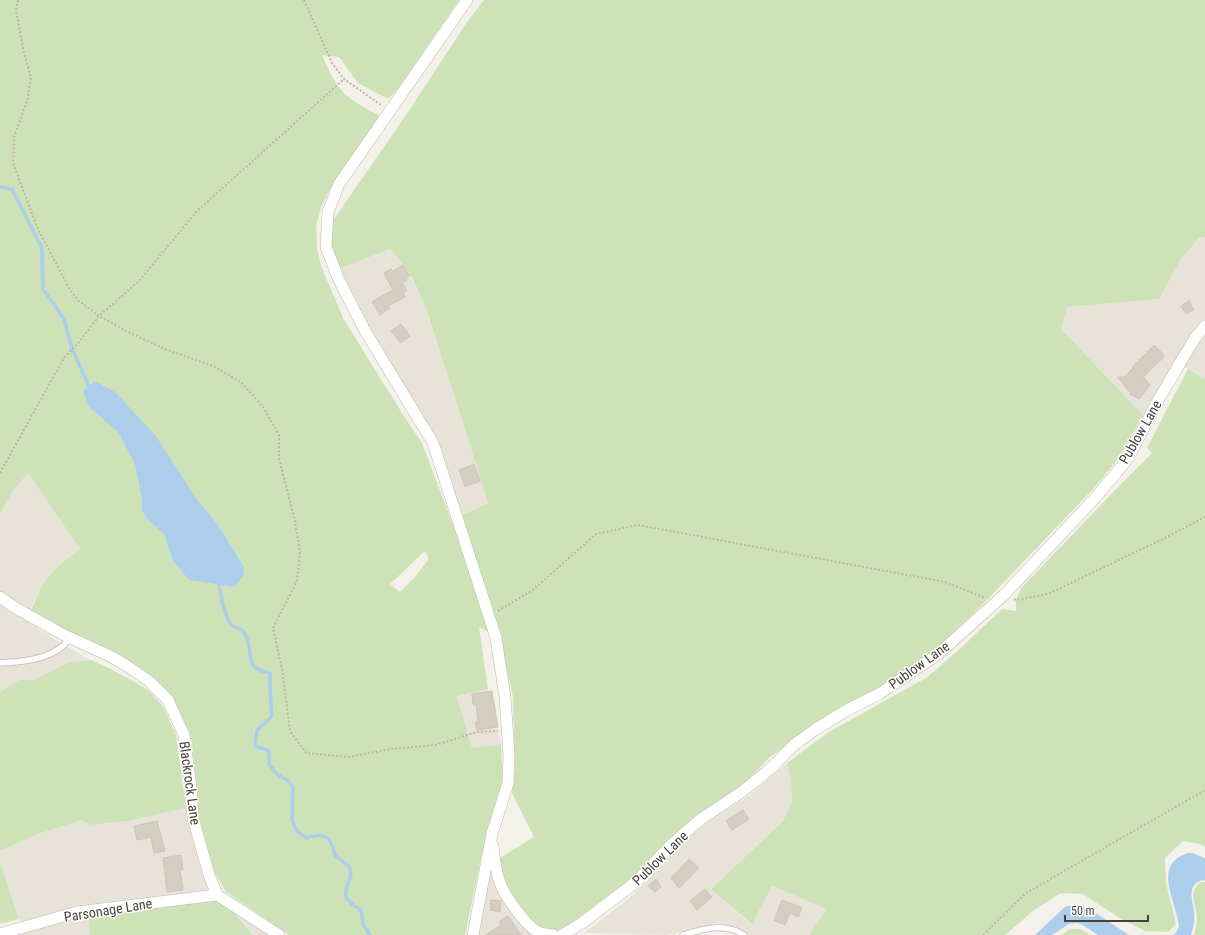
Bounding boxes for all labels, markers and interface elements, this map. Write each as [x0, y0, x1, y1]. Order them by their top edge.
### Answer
street label: Publow Lane [1115, 397, 1165, 467]
street label: Publow Lane [886, 637, 953, 692]
street label: Blackrock Lane [176, 740, 204, 826]
street label: Publow Lane [629, 827, 691, 888]
street label: Parsonage Lane [63, 895, 154, 925]
scale bar [1065, 897, 1148, 923]
text: 50 m [1071, 904, 1095, 918]

